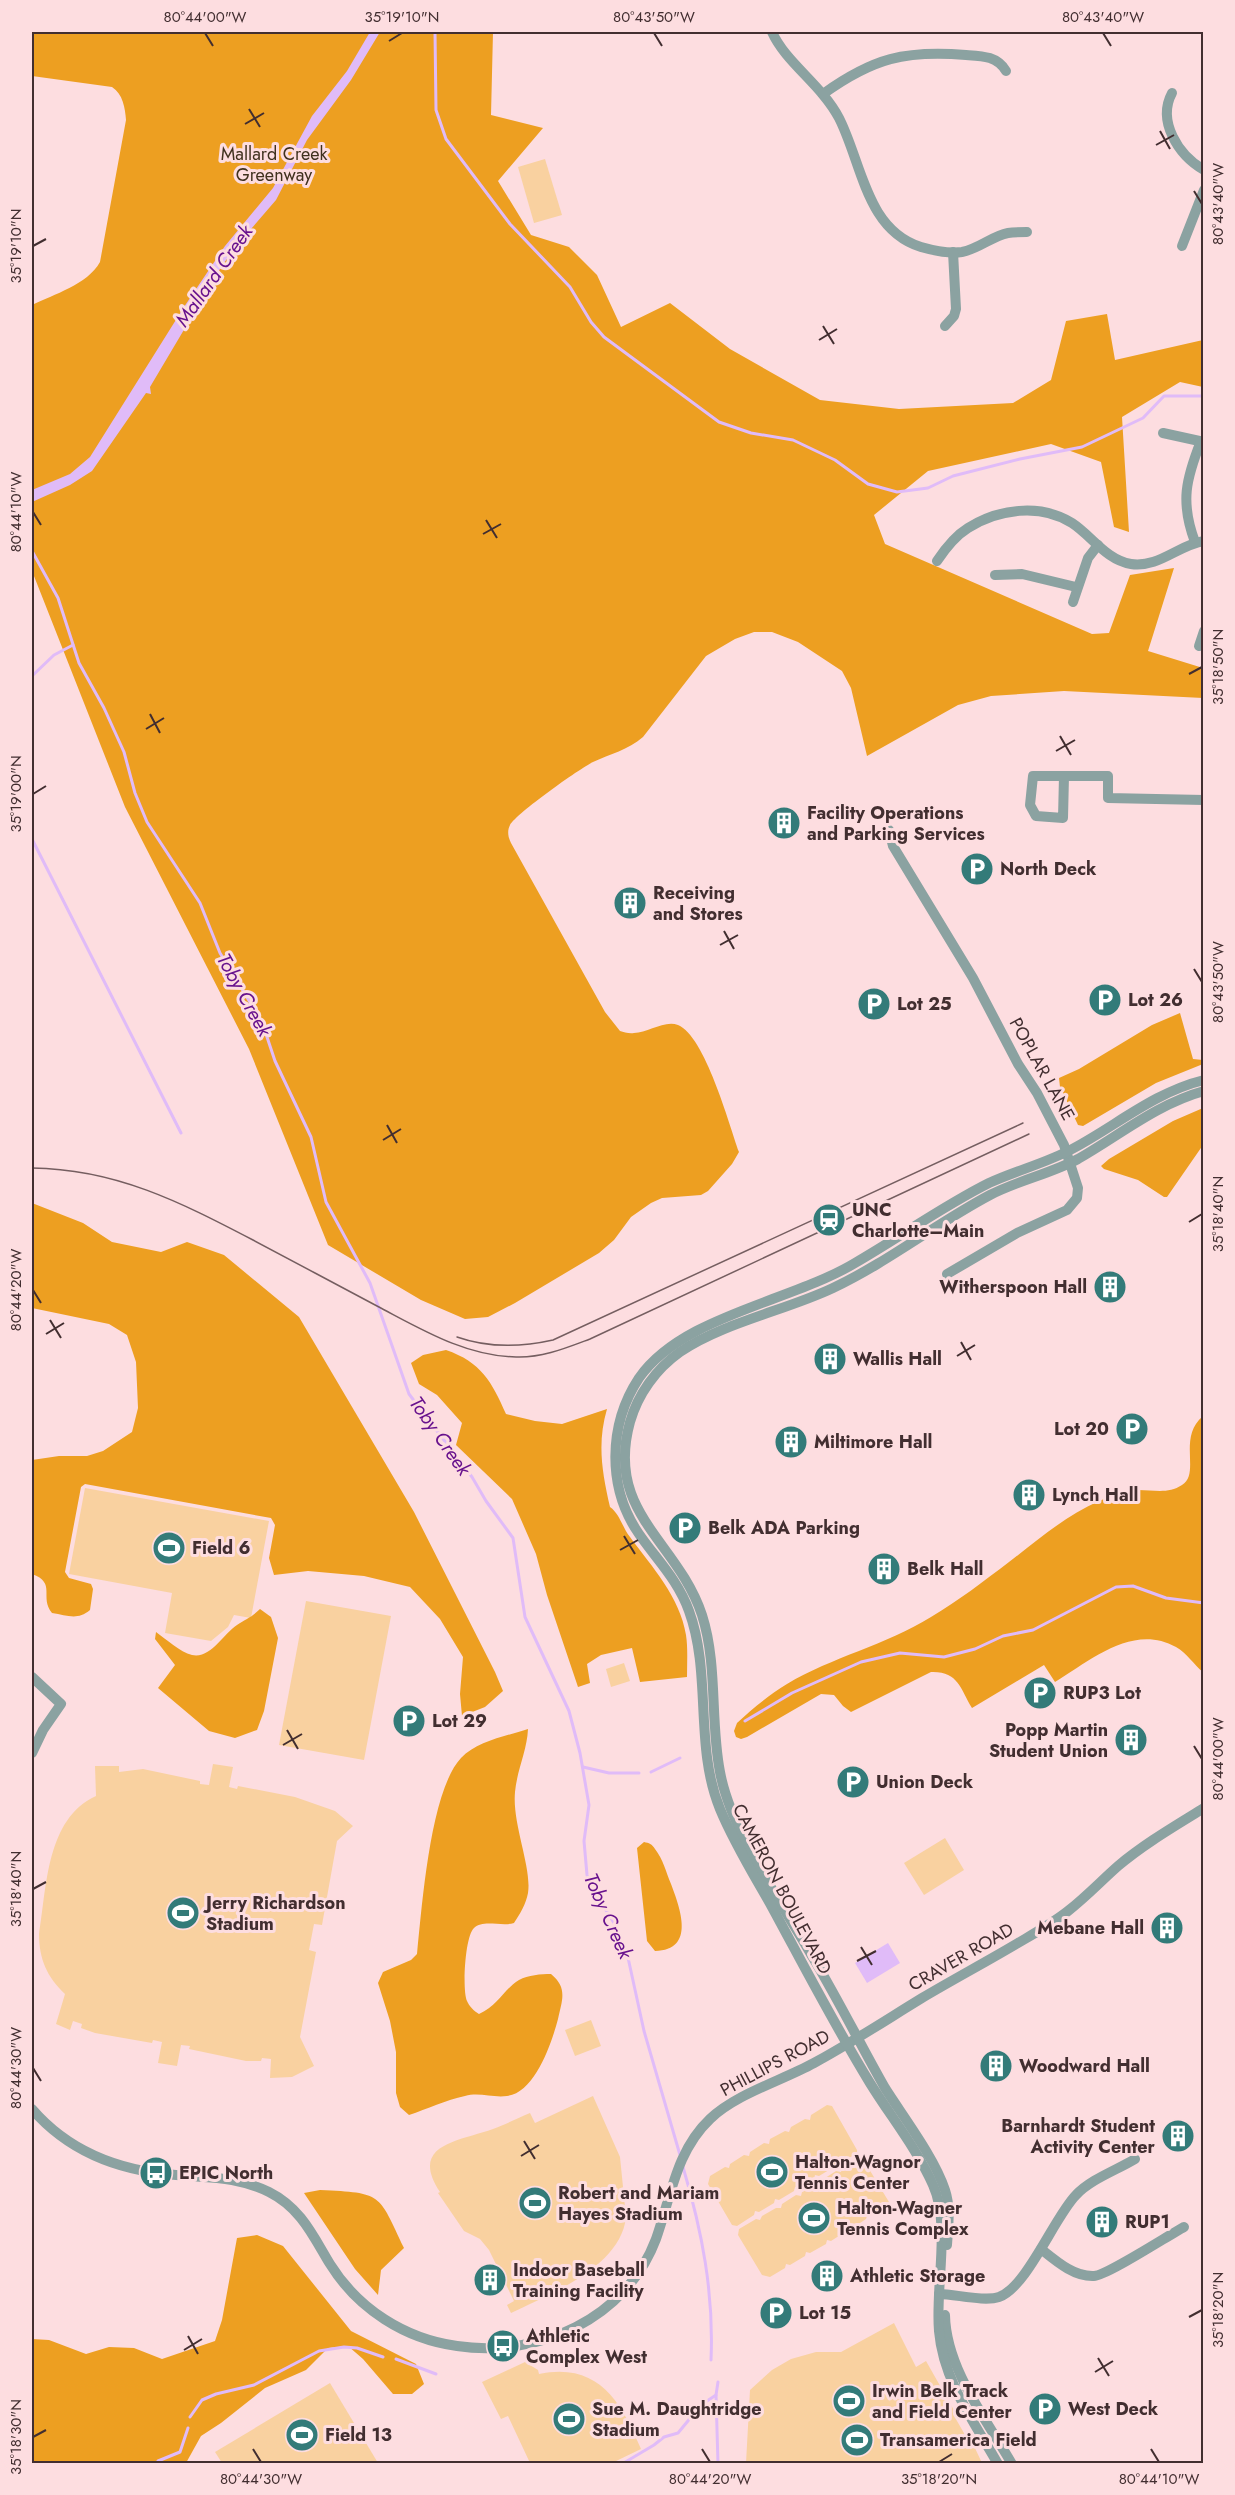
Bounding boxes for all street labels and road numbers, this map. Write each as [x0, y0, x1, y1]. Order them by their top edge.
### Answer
street label: POPLAR LANE [1003, 1013, 1081, 1125]
street label: CAMERON BOULEVARD [726, 1799, 838, 1979]
street label: CRAVER ROAD [904, 1916, 1018, 1998]
street label: PHILLIPS ROAD [716, 2023, 834, 2103]

